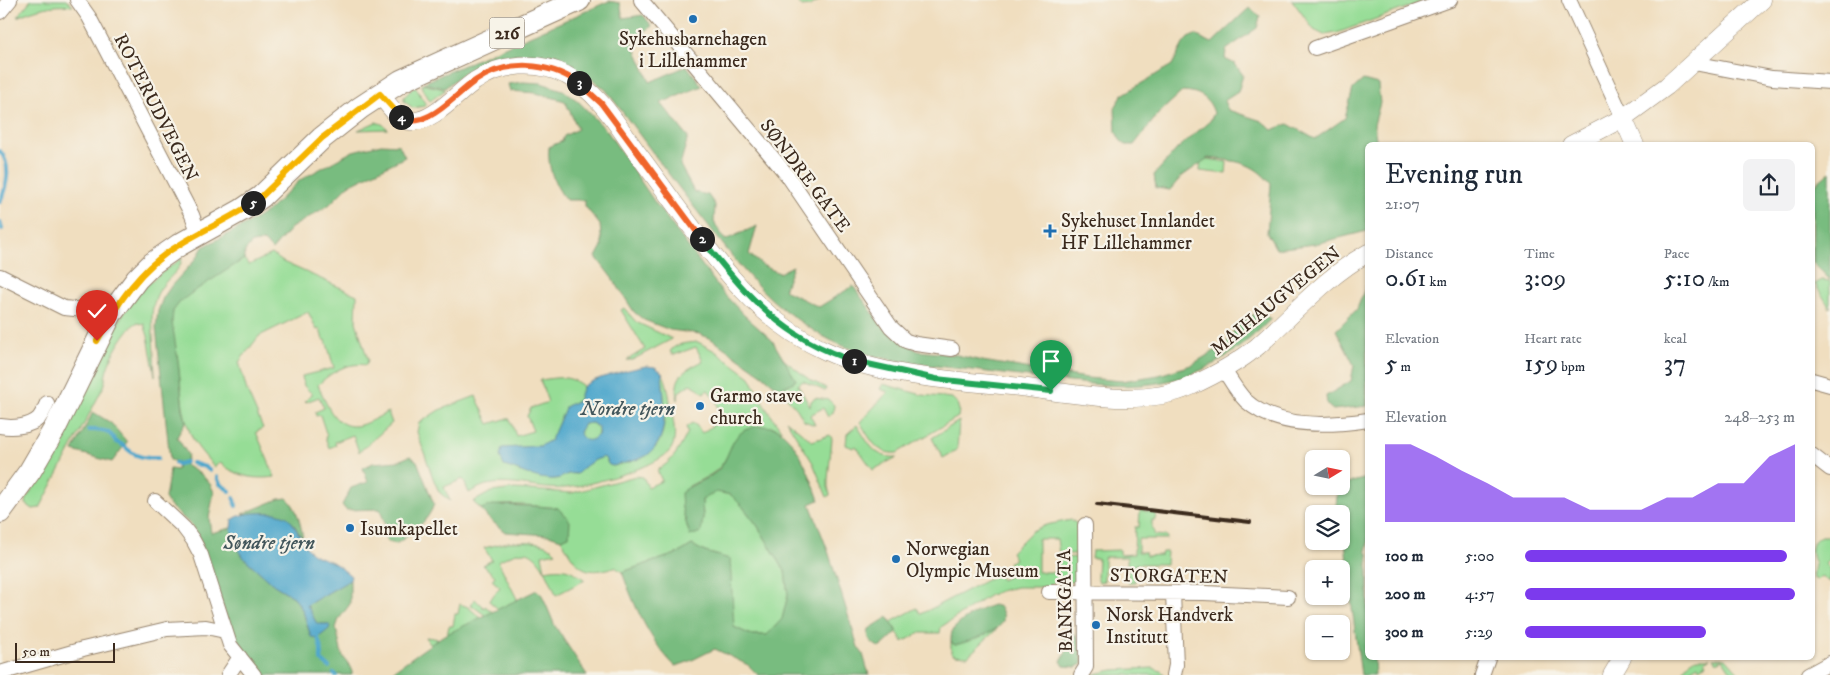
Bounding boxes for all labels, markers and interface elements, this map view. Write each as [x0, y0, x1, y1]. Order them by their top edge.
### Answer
marker: Sykehusbarnehagen i Lillehammer [687, 13, 699, 25]
road number: 216 [490, 17, 524, 48]
place label: Sykehusbarnehagen i Lillehammer [619, 28, 767, 73]
street label: ROTERUDVEGEN [109, 30, 203, 185]
pin: 3 [566, 70, 592, 96]
text: 3 [577, 74, 582, 92]
pin: 4 [388, 104, 414, 130]
text: 4 [397, 108, 406, 126]
street label: SØNDRE GATE [755, 115, 855, 237]
text: Evening run [1385, 157, 1523, 192]
button: share [1743, 159, 1795, 211]
pin: 5 [240, 190, 266, 216]
text: 5 [250, 194, 257, 212]
text: 21:07 [1385, 194, 1420, 214]
place label: Sykehuset Innlandet HF Lillehammer [1061, 210, 1215, 255]
marker: Sykehuset Innlandet HF Lillehammer [1043, 224, 1057, 238]
pin: 2 [690, 226, 714, 252]
text: 2 [699, 230, 706, 248]
street label: MAIHAUGVEGEN [1206, 242, 1346, 361]
text: Distance [1385, 245, 1433, 263]
text: Time [1524, 245, 1555, 263]
text: Pace [1664, 245, 1690, 263]
text: 0.61 [1385, 263, 1426, 294]
text: 3:09 [1524, 263, 1566, 294]
text: 5:10 [1664, 263, 1705, 294]
text: km [1426, 273, 1447, 291]
text: /km [1705, 273, 1729, 291]
pin [76, 290, 118, 341]
icon: check [83, 297, 111, 325]
text: Elevation [1385, 330, 1439, 348]
text: Heart rate [1524, 330, 1582, 348]
text: kcal [1664, 330, 1687, 348]
pin [1030, 340, 1072, 391]
icon: arrive [1037, 347, 1065, 375]
pin: 1 [842, 348, 866, 374]
text: 5 [1385, 348, 1397, 379]
text: 159 [1524, 348, 1558, 379]
text: 37 [1664, 348, 1686, 379]
text: 1 [852, 352, 857, 370]
text: m [1397, 358, 1411, 376]
text: bpm [1558, 358, 1585, 376]
place label: Garmo stave church [710, 385, 803, 430]
water label: Nordre tjern [580, 397, 675, 422]
marker: Garmo stave church [694, 400, 706, 412]
text: Elevation [1385, 407, 1447, 427]
text: 248–253 m [1724, 407, 1795, 427]
north arrow [1305, 450, 1350, 495]
map controls [1305, 450, 1350, 660]
button: layers [1305, 505, 1350, 550]
place label: Isumkapellet [360, 518, 458, 541]
marker: Isumkapellet [344, 522, 356, 534]
water label: Søndre tjern [222, 531, 315, 556]
place label: Norwegian Olympic Museum [906, 538, 1039, 583]
text: 100 m [1385, 546, 1424, 566]
text: 5:00 [1465, 546, 1494, 566]
street label: BANKGATA [1053, 548, 1078, 653]
marker: Norwegian Olympic Museum [890, 553, 902, 565]
button: + [1305, 560, 1350, 605]
street label: STORGATEN [1110, 564, 1228, 589]
text: 200 m [1385, 584, 1426, 604]
text: 4:57 [1465, 584, 1495, 604]
place label: Norsk Handverk Institutt [1106, 604, 1234, 649]
button: − [1305, 615, 1350, 660]
marker: Norsk Handverk Institutt [1090, 619, 1102, 631]
text: 300 m [1385, 622, 1424, 642]
text: 5:29 [1465, 622, 1493, 642]
scale bar [15, 640, 115, 663]
text: 50 m [22, 643, 50, 661]

